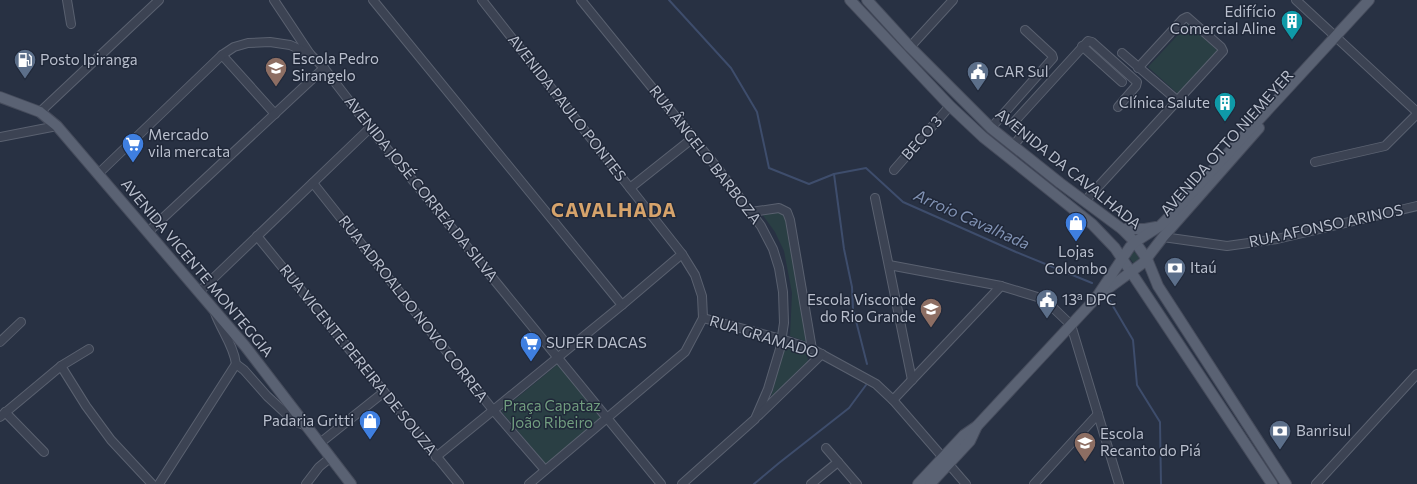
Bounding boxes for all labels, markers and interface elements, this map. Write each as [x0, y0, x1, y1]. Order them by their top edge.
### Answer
place label: Edifício Comercial Aline [1170, 2, 1276, 37]
building icon: Edifício Comercial Aline [1279, 8, 1305, 41]
street label: AVENIDA PAULO PONTES [505, 31, 631, 184]
fuel station icon: Posto Ipiranga [12, 47, 38, 80]
place label: Escola Pedro Sirangelo [292, 49, 379, 84]
place label: Posto Ipiranga [40, 50, 138, 68]
school or university icon: Escola Pedro Sirangelo [263, 55, 289, 88]
public building icon: CAR Sul [965, 59, 991, 92]
place label: CAR Sul [994, 62, 1049, 80]
street label: AVENIDA OTTO NIEMEYER [1156, 66, 1296, 219]
street label: RUA ÂNGELO BARBOZA [646, 81, 766, 227]
building icon: Clínica Salute [1212, 90, 1238, 123]
street label: AVENIDA JOSÉ CORREA DA SILVA [341, 91, 503, 285]
place label: Clínica Salute [1119, 93, 1210, 111]
street label: AVENIDA DA CAVALHADA [992, 104, 1145, 232]
street label: BECO 3 [897, 112, 945, 163]
place label: Mercado vila mercata [148, 125, 230, 160]
supermarket icon: Mercado vila mercata [120, 131, 146, 164]
street label: AVENIDA VICENTE MONTEGGIA [118, 175, 278, 360]
water label: Arroio Cavalhada [911, 184, 1033, 253]
district label: CAVALHADA [551, 198, 677, 221]
street label: RUA AFONSO ARINOS [1247, 200, 1405, 250]
shop icon: Lojas Colombo [1063, 210, 1089, 243]
street label: RUA ADROALDO NOVO CORREA [335, 211, 492, 405]
place label: Lojas Colombo [1045, 242, 1108, 277]
bank icon: Itaú [1162, 255, 1188, 288]
place label: Itaú [1190, 258, 1217, 276]
street label: RUA VICENTE PEREIRA DE SOUZA [276, 261, 441, 458]
public building icon: 13ª DPC [1034, 287, 1060, 320]
place label: Escola Visconde do Rio Grande [807, 290, 916, 325]
place label: 13ª DPC [1062, 290, 1116, 308]
school or university icon: Escola Visconde do Rio Grande [918, 296, 944, 329]
street label: RUA GRAMADO [708, 311, 821, 361]
supermarket icon: SUPER DACAS [518, 330, 544, 363]
place label: SUPER DACAS [546, 333, 647, 351]
park label: Praça Capataz João Ribeiro [503, 396, 601, 431]
shop icon: Padaria Gritti [357, 408, 383, 441]
place label: Padaria Gritti [263, 411, 354, 429]
bank icon: Banrisul [1267, 418, 1293, 451]
place label: Banrisul [1296, 421, 1351, 439]
place label: Escola Recanto do Piá [1100, 424, 1201, 459]
school or university icon: Escola Recanto do Piá [1072, 430, 1098, 463]

